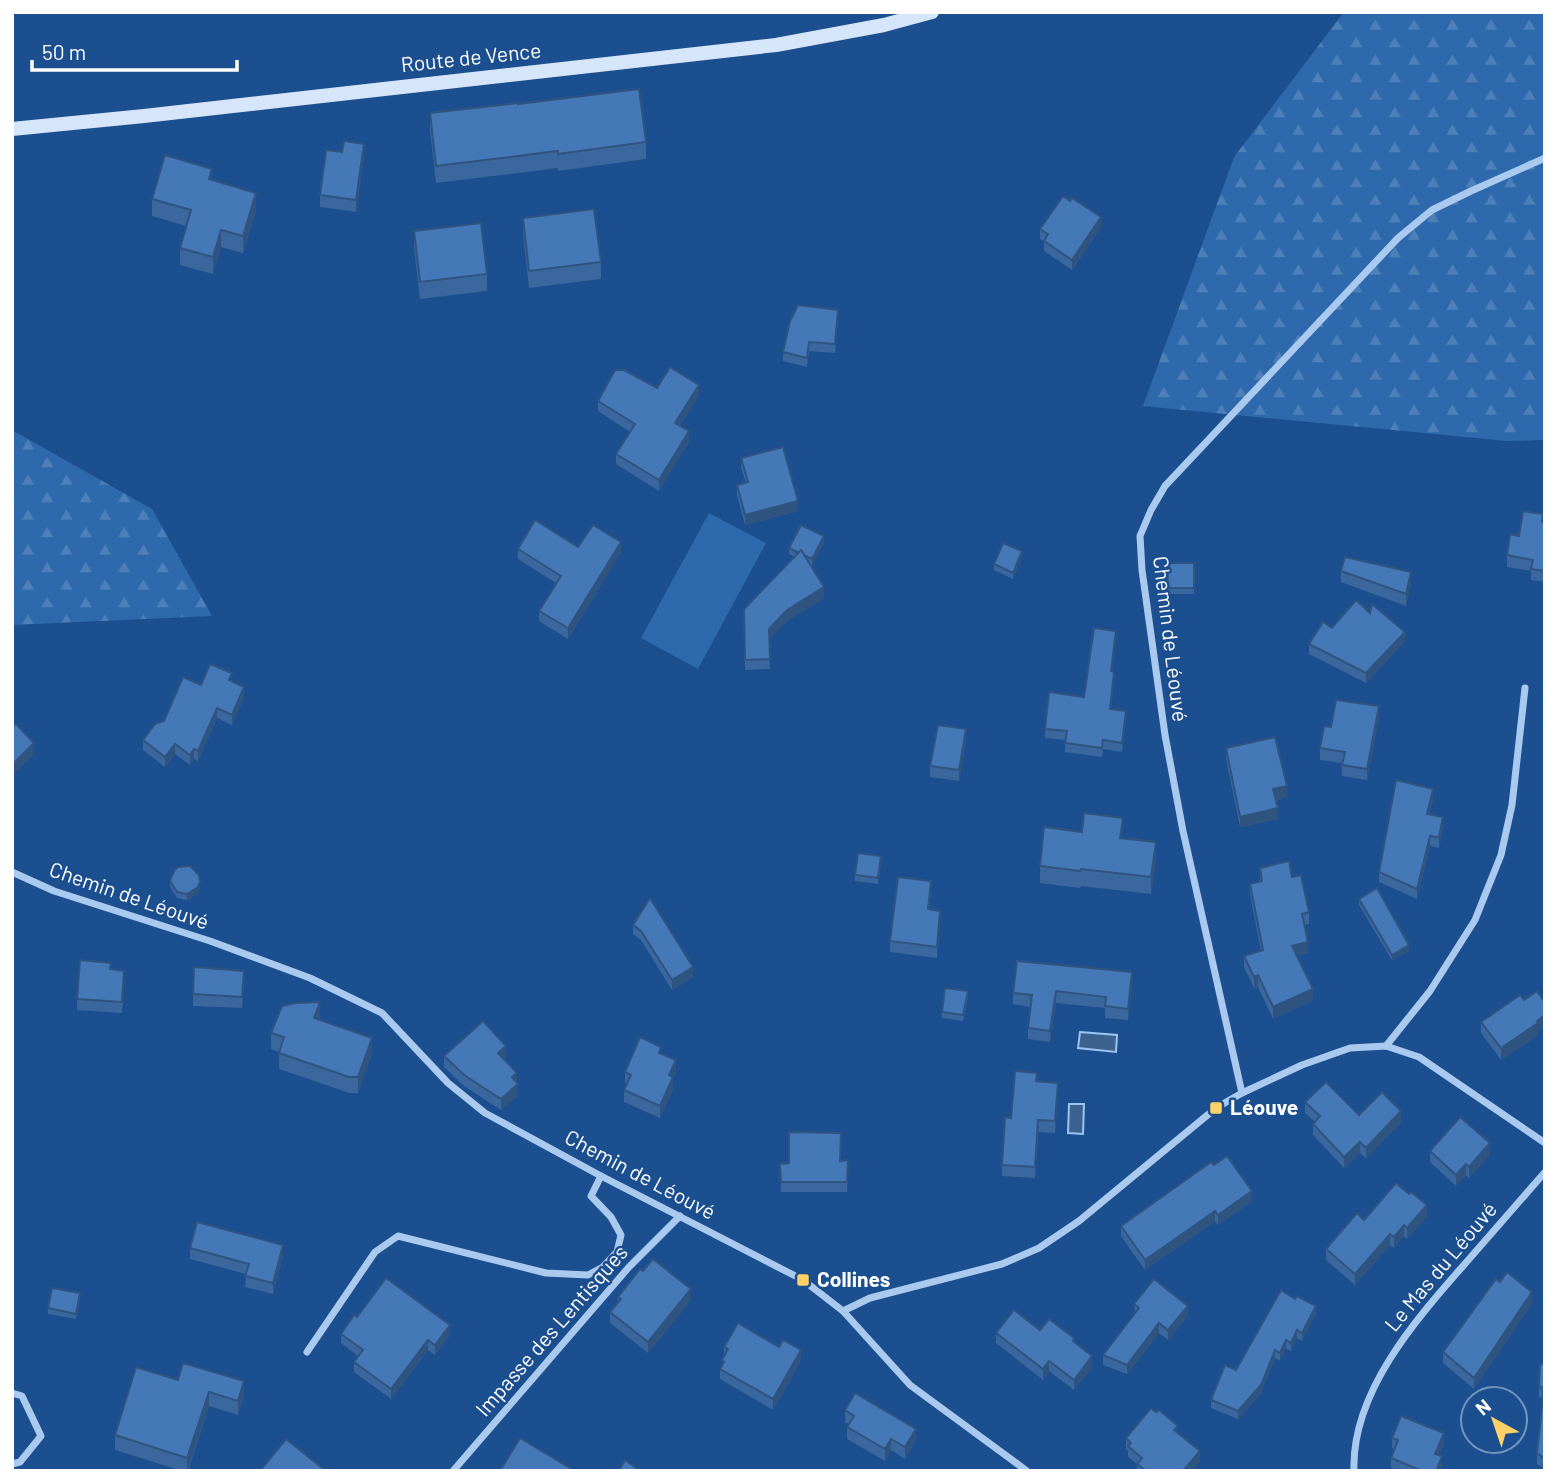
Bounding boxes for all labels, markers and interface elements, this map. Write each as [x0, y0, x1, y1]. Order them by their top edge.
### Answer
scale bar [32, 28, 236, 72]
street label: Route de Vence [400, 37, 542, 76]
text: 50 m [42, 39, 86, 64]
street label: Chemin de Léouvé [1149, 554, 1194, 723]
street label: Chemin de Léouvé [47, 856, 212, 934]
place label: Léouve [1230, 1094, 1298, 1119]
marker: Léouve [1208, 1100, 1224, 1116]
street label: Chemin de Léouvé [561, 1123, 720, 1224]
street label: Le Mas du Léouvé [1379, 1196, 1501, 1336]
street label: Impasse des Lentisques [470, 1239, 632, 1421]
place label: Collines [817, 1266, 890, 1291]
marker: Collines [795, 1272, 811, 1288]
north arrow [1459, 1385, 1529, 1455]
text: N [1471, 1394, 1495, 1419]

